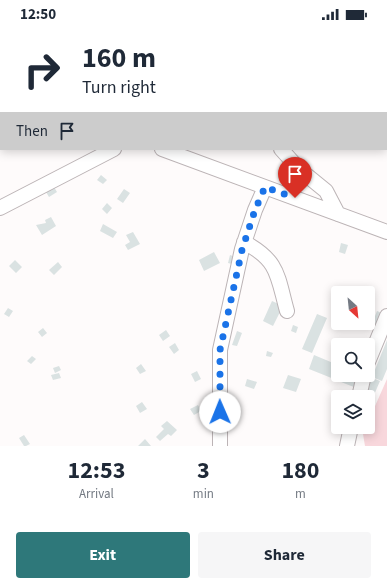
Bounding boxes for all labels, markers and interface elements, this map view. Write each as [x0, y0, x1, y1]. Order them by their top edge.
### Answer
text: 12:50 [20, 4, 56, 25]
text: 160 m [82, 38, 156, 78]
icon: right [16, 44, 68, 96]
text: Turn right [82, 75, 156, 100]
icon: arrive [56, 120, 78, 142]
text: Then [16, 121, 48, 142]
pin [278, 157, 312, 198]
icon: arrive [284, 163, 306, 185]
north arrow [331, 286, 375, 330]
map controls [331, 286, 375, 434]
button: search [331, 338, 375, 382]
button: layers [331, 390, 375, 434]
position arrow [199, 391, 241, 433]
text: 12:53 [67, 453, 125, 488]
text: 3 [197, 453, 210, 488]
text: 180 [281, 453, 319, 488]
text: Arrival [79, 485, 114, 503]
text: min [193, 485, 214, 503]
text: m [295, 485, 306, 503]
button: Exit [16, 532, 190, 578]
button: Share [198, 532, 371, 578]

